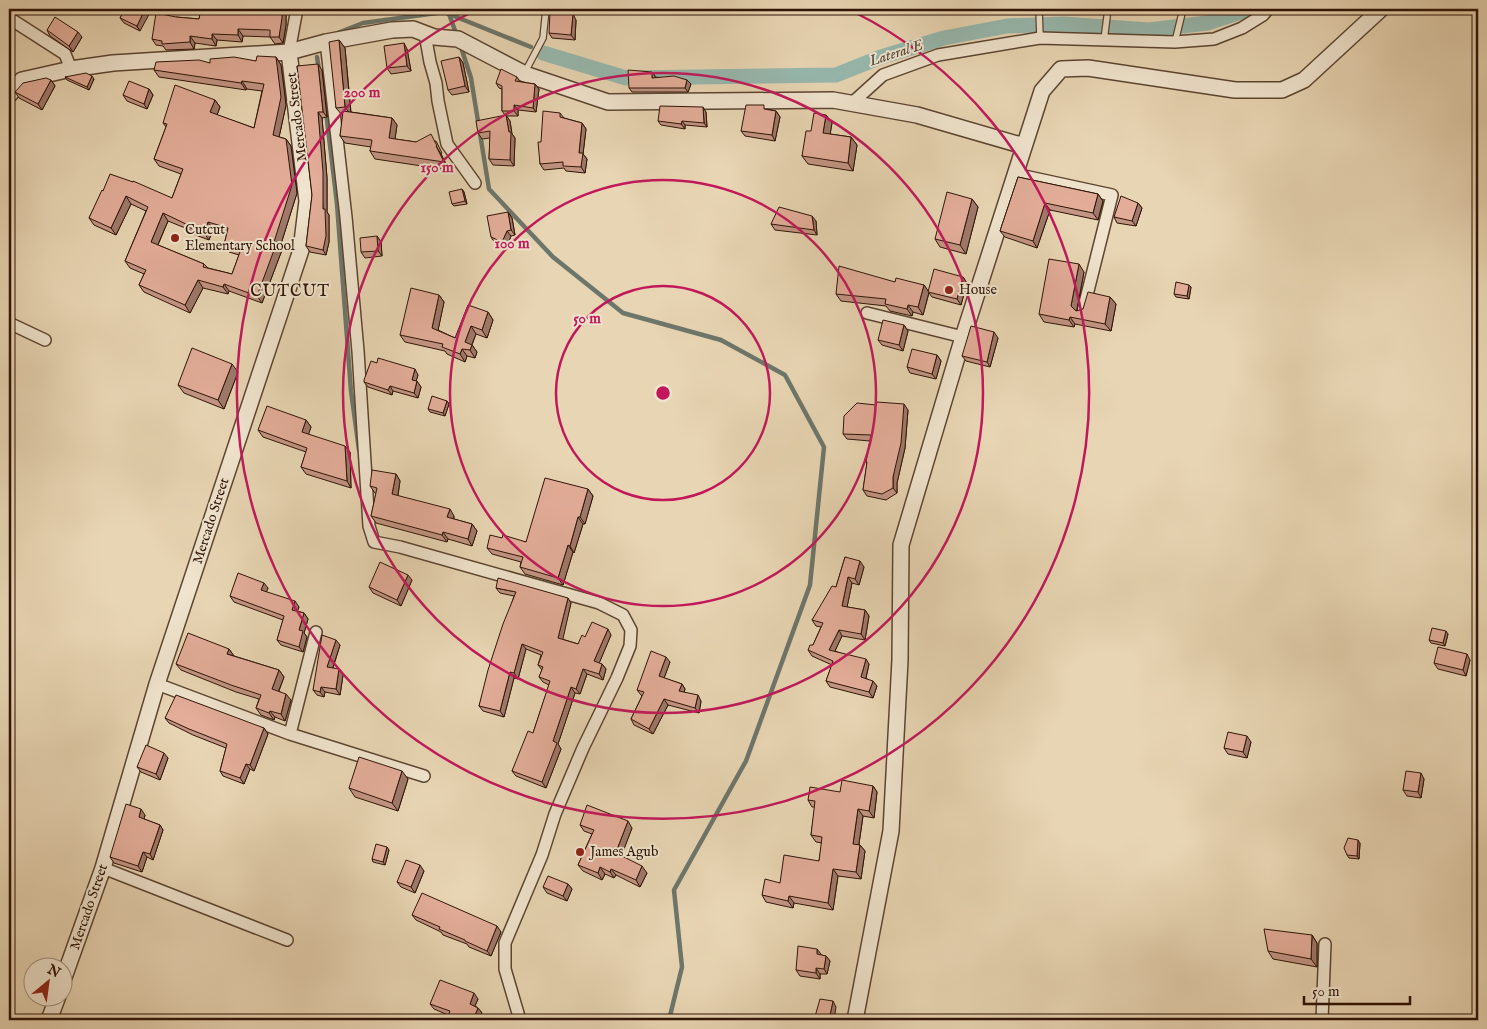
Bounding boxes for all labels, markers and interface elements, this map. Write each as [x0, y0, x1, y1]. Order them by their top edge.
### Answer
water label: Lateral E [866, 35, 926, 71]
street label: Mercado Street [283, 71, 311, 163]
text: 200 m [344, 83, 381, 102]
text: 150 m [420, 158, 454, 177]
place label: Cutcut Elementary School [185, 221, 295, 255]
marker: Cutcut Elementary School [169, 232, 181, 244]
text: 100 m [494, 234, 530, 253]
place label: House [959, 281, 997, 299]
district label: CUTCUT [250, 282, 330, 302]
marker: House [943, 284, 955, 296]
text: 50 m [573, 309, 601, 328]
centre of rings [654, 384, 672, 402]
street label: Mercado Street [189, 475, 233, 566]
place label: James Agub [588, 843, 658, 861]
marker: James Agub [574, 846, 586, 858]
street label: Mercado Street [66, 862, 112, 952]
north arrow [22, 956, 72, 1006]
text: N [43, 960, 63, 982]
scale bar [1304, 974, 1411, 1006]
text: 50 m [1312, 982, 1340, 1001]

